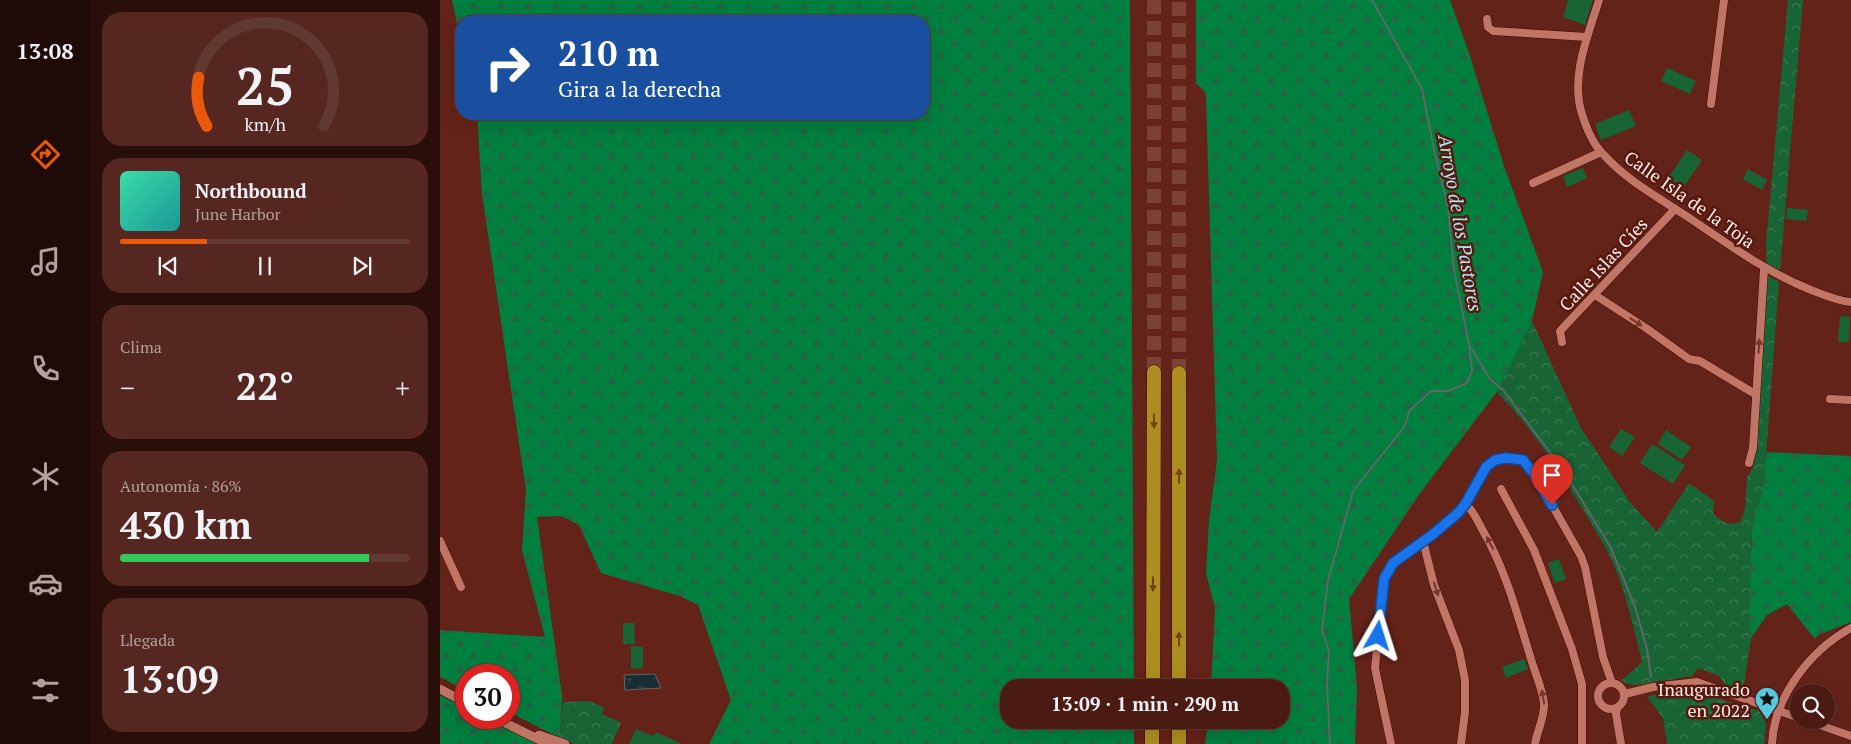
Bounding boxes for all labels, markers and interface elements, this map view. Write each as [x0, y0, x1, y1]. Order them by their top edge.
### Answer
text: 210 m [558, 30, 659, 76]
icon: right [475, 35, 540, 100]
text: 13:08 [16, 36, 74, 65]
text: 25 [236, 51, 294, 120]
text: Gira a la derecha [558, 74, 721, 103]
text: km/h [244, 112, 286, 136]
water label: Arroyo de los Pastores [1433, 132, 1489, 314]
icon: directions [28, 137, 63, 172]
street label: Calle Isla de la Toja [1620, 145, 1760, 253]
text: Northbound [195, 178, 307, 203]
text: June Harbor [195, 203, 281, 225]
street label: Calle Islas Cíes [1553, 212, 1653, 316]
icon: music [28, 244, 63, 279]
icon: previous [154, 252, 182, 280]
icon: pause [251, 252, 279, 280]
icon: next [348, 252, 376, 280]
one-way arrow [1629, 317, 1643, 326]
text: Clima [120, 336, 162, 358]
one-way arrow [1755, 338, 1763, 354]
icon: phone [28, 351, 63, 386]
text: 22° [236, 361, 294, 411]
text: − [120, 369, 135, 406]
text: + [395, 369, 410, 406]
one-way arrow [1150, 413, 1158, 429]
pin [1531, 454, 1573, 505]
icon: climate [28, 459, 63, 494]
icon: arrive [1538, 461, 1566, 489]
one-way arrow [1175, 468, 1183, 484]
text: Autonomía · 86% [120, 475, 242, 497]
text: 430 km [120, 500, 252, 550]
one-way arrow [1486, 536, 1494, 551]
icon: car [28, 566, 63, 601]
one-way arrow [1149, 576, 1157, 592]
one-way arrow [1432, 581, 1440, 596]
position arrow [1351, 609, 1403, 661]
text: Llegada [120, 629, 175, 651]
one-way arrow [1175, 631, 1183, 647]
text: 13:09 [120, 654, 219, 704]
speed limit sign: 30 [455, 664, 520, 729]
icon: filters [28, 673, 63, 708]
place label: Inaugurado en 2022 [1658, 677, 1750, 722]
map controls [1790, 684, 1835, 729]
button: search [1790, 684, 1835, 729]
place icon: Inaugurado en 2022 [1754, 686, 1780, 720]
one-way arrow [1538, 688, 1546, 704]
text: 13:09 · 1 min · 290 m [1051, 691, 1239, 716]

